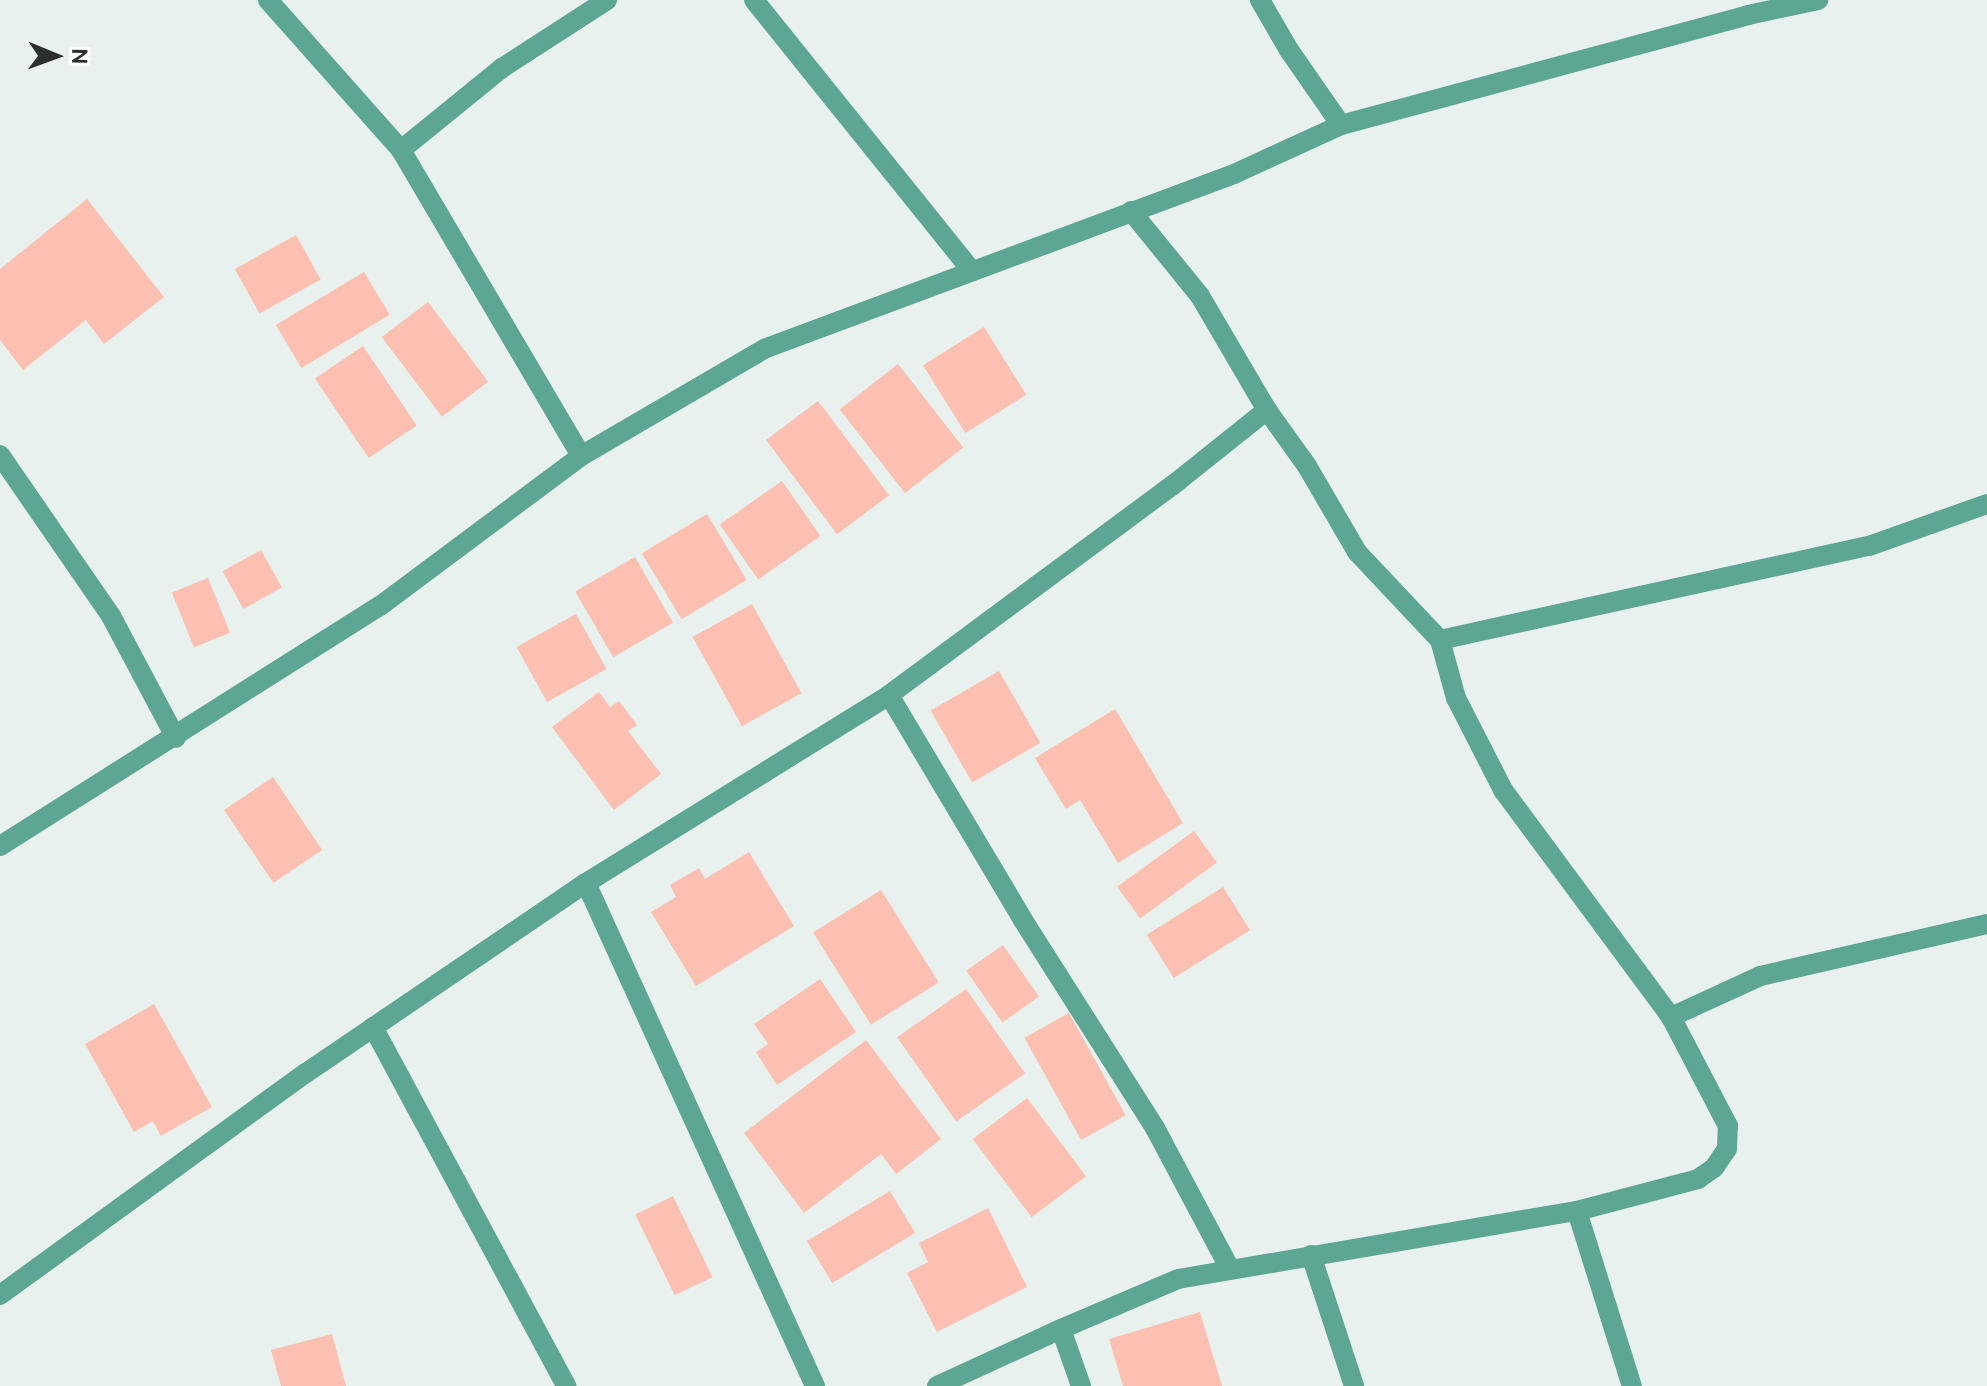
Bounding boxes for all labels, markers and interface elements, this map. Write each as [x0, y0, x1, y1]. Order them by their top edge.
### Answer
north arrow [16, 16, 96, 96]
text: N [68, 48, 93, 65]

